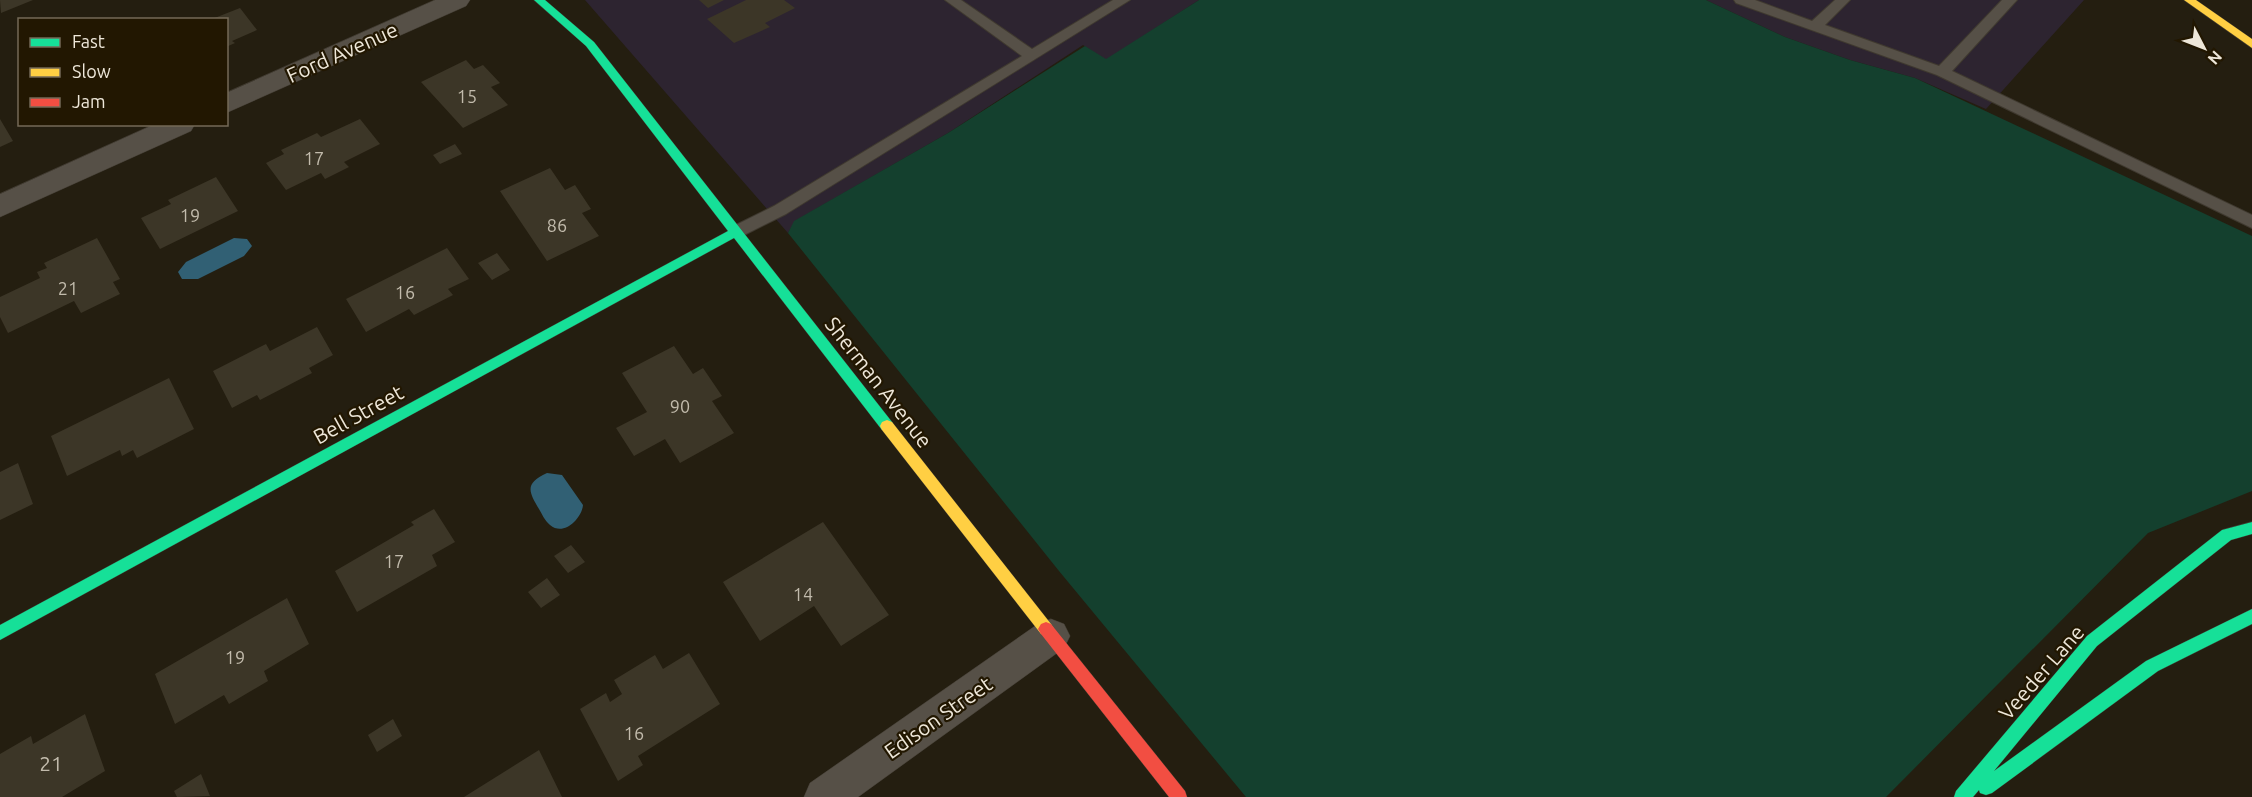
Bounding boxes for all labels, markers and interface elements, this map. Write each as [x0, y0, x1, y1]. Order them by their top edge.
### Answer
street label: Ford Avenue [283, 17, 401, 87]
legend [18, 18, 228, 126]
north arrow [2174, 18, 2234, 78]
text: Fast [72, 31, 105, 51]
text: N [2204, 48, 2226, 68]
text: Slow [72, 61, 111, 81]
house number: 15 [457, 86, 477, 106]
text: Jam [72, 91, 106, 111]
house number: 17 [304, 148, 324, 168]
house number: 19 [180, 205, 200, 225]
house number: 86 [547, 215, 567, 235]
house number: 21 [58, 278, 78, 298]
house number: 16 [395, 282, 415, 302]
street label: Sherman Avenue [821, 312, 937, 452]
street label: Bell Street [309, 379, 407, 449]
house number: 90 [670, 396, 690, 416]
house number: 17 [384, 551, 404, 571]
house number: 14 [793, 584, 813, 604]
street label: Veeder Lane [1993, 620, 2089, 724]
house number: 19 [225, 647, 245, 667]
street label: Edison Street [880, 671, 996, 763]
house number: 16 [624, 723, 644, 743]
house number: 21 [39, 751, 63, 775]

